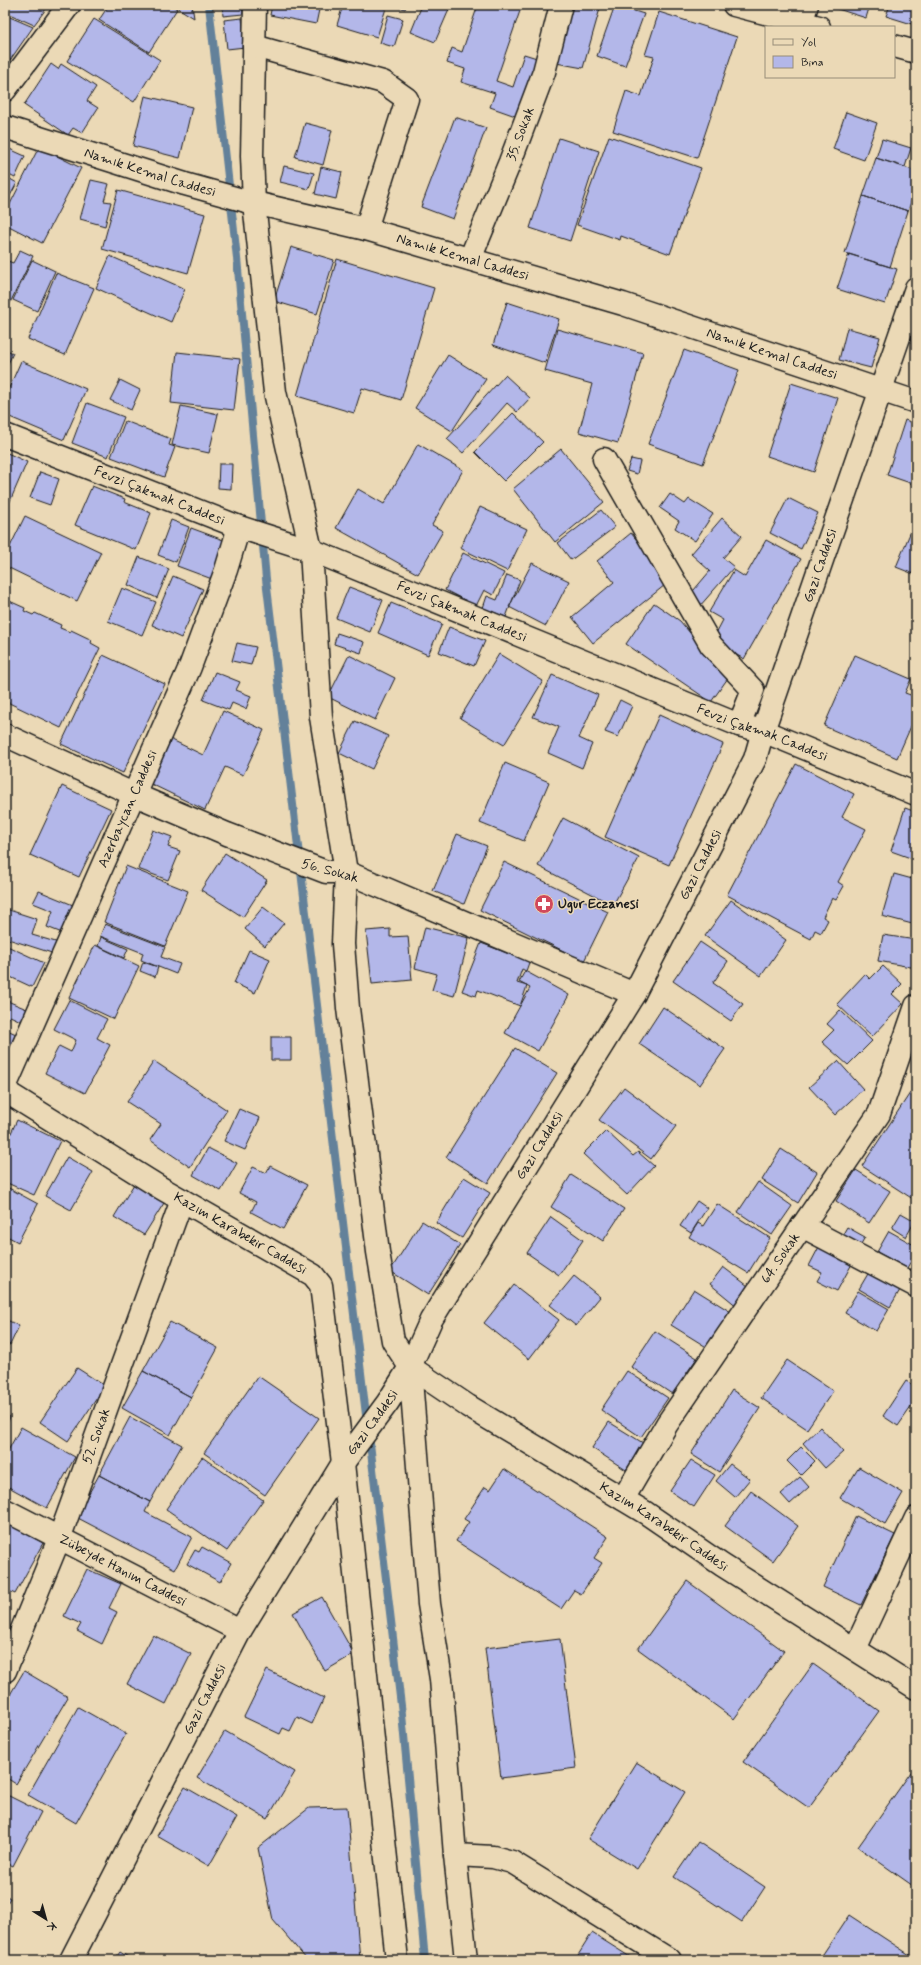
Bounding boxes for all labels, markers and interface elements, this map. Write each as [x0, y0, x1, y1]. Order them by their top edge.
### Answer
legend [765, 26, 895, 78]
text: Yol [801, 35, 816, 51]
text: Bina [801, 55, 824, 71]
street label: 35. Sokak [502, 104, 539, 163]
street label: Namık Kemal Caddesi [82, 144, 218, 201]
street label: Namık Kemal Caddesi [394, 229, 531, 285]
street label: Namık Kemal Caddesi [704, 324, 840, 384]
street label: Fevzi Çakmak Caddesi [91, 462, 227, 530]
street label: Gazi Caddesi [799, 526, 841, 605]
street label: Fevzi Çakmak Caddesi [394, 577, 530, 646]
street label: Fevzi Çakmak Caddesi [694, 700, 831, 766]
street label: Azerbaycan Caddesi [94, 747, 161, 870]
street label: Gazi Caddesi [675, 826, 726, 903]
street label: 56. Sokak [300, 855, 361, 887]
pharmacy icon: Ugur Eczanesi [533, 893, 555, 915]
place label: Ugur Eczanesi [558, 895, 639, 914]
street label: Gazi Caddesi [512, 1108, 568, 1183]
street label: Kazım Karabekir Caddesi [170, 1188, 310, 1279]
street label: 64. Sokak [757, 1229, 804, 1287]
street label: Gazi Caddesi [343, 1386, 402, 1459]
street label: 52. Sokak [78, 1406, 115, 1467]
street label: Kazım Karabekir Caddesi [596, 1478, 732, 1576]
street label: Zübeyde Hanım Caddesi [55, 1530, 189, 1611]
street label: Gazi Caddesi [179, 1661, 230, 1738]
north arrow [26, 1899, 66, 1939]
text: K [44, 1918, 59, 1934]

